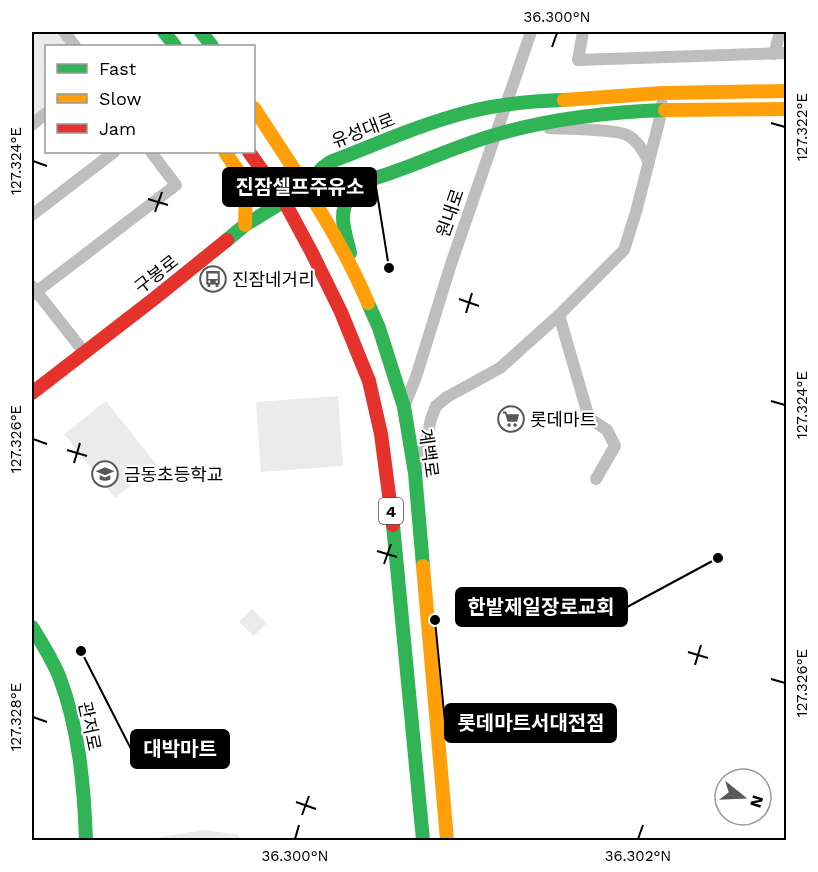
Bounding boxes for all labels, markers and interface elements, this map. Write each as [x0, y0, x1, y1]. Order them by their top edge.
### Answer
text: 36.300°N [523, 8, 591, 26]
legend [45, 45, 255, 153]
text: Fast [99, 58, 137, 79]
text: Slow [99, 88, 142, 109]
text: 127.322°E [793, 93, 811, 161]
street label: 유성대로 [328, 108, 398, 152]
text: Jam [99, 118, 136, 139]
text: 127.324°E [7, 127, 25, 195]
callout: 진잠셀프주유소 [223, 168, 376, 206]
text: 진잠셀프주유소 [236, 175, 364, 199]
street label: 원내로 [432, 186, 468, 240]
street label: 구봉로 [130, 250, 182, 298]
bus stop icon: 진잠네거리 [198, 264, 228, 294]
place label: 진잠네거리 [232, 269, 315, 290]
text: 127.324°E [793, 371, 811, 439]
supermarket icon: 롯데마트 [496, 404, 526, 434]
text: 127.326°E [7, 405, 25, 473]
place label: 롯데마트 [530, 409, 596, 430]
street label: 계백로 [415, 427, 443, 479]
school or university icon: 금동초등학교 [90, 459, 120, 489]
place label: 금동초등학교 [124, 464, 223, 485]
road number: 4 [379, 498, 403, 524]
callout: 한밭제일장로교회 [456, 588, 627, 626]
text: 한밭제일장로교회 [467, 595, 615, 619]
text: 127.326°E [793, 649, 811, 717]
text: 127.328°E [7, 683, 25, 751]
street label: 관저로 [75, 700, 105, 752]
callout: 롯데마트서대전점 [445, 704, 616, 742]
text: 롯데마트서대전점 [457, 711, 605, 735]
callout: 대박마트 [131, 730, 229, 768]
text: 대박마트 [143, 737, 217, 761]
north arrow [713, 767, 773, 827]
text: N [746, 793, 768, 810]
text: 36.300°N [261, 847, 329, 865]
text: 36.302°N [605, 847, 671, 865]

